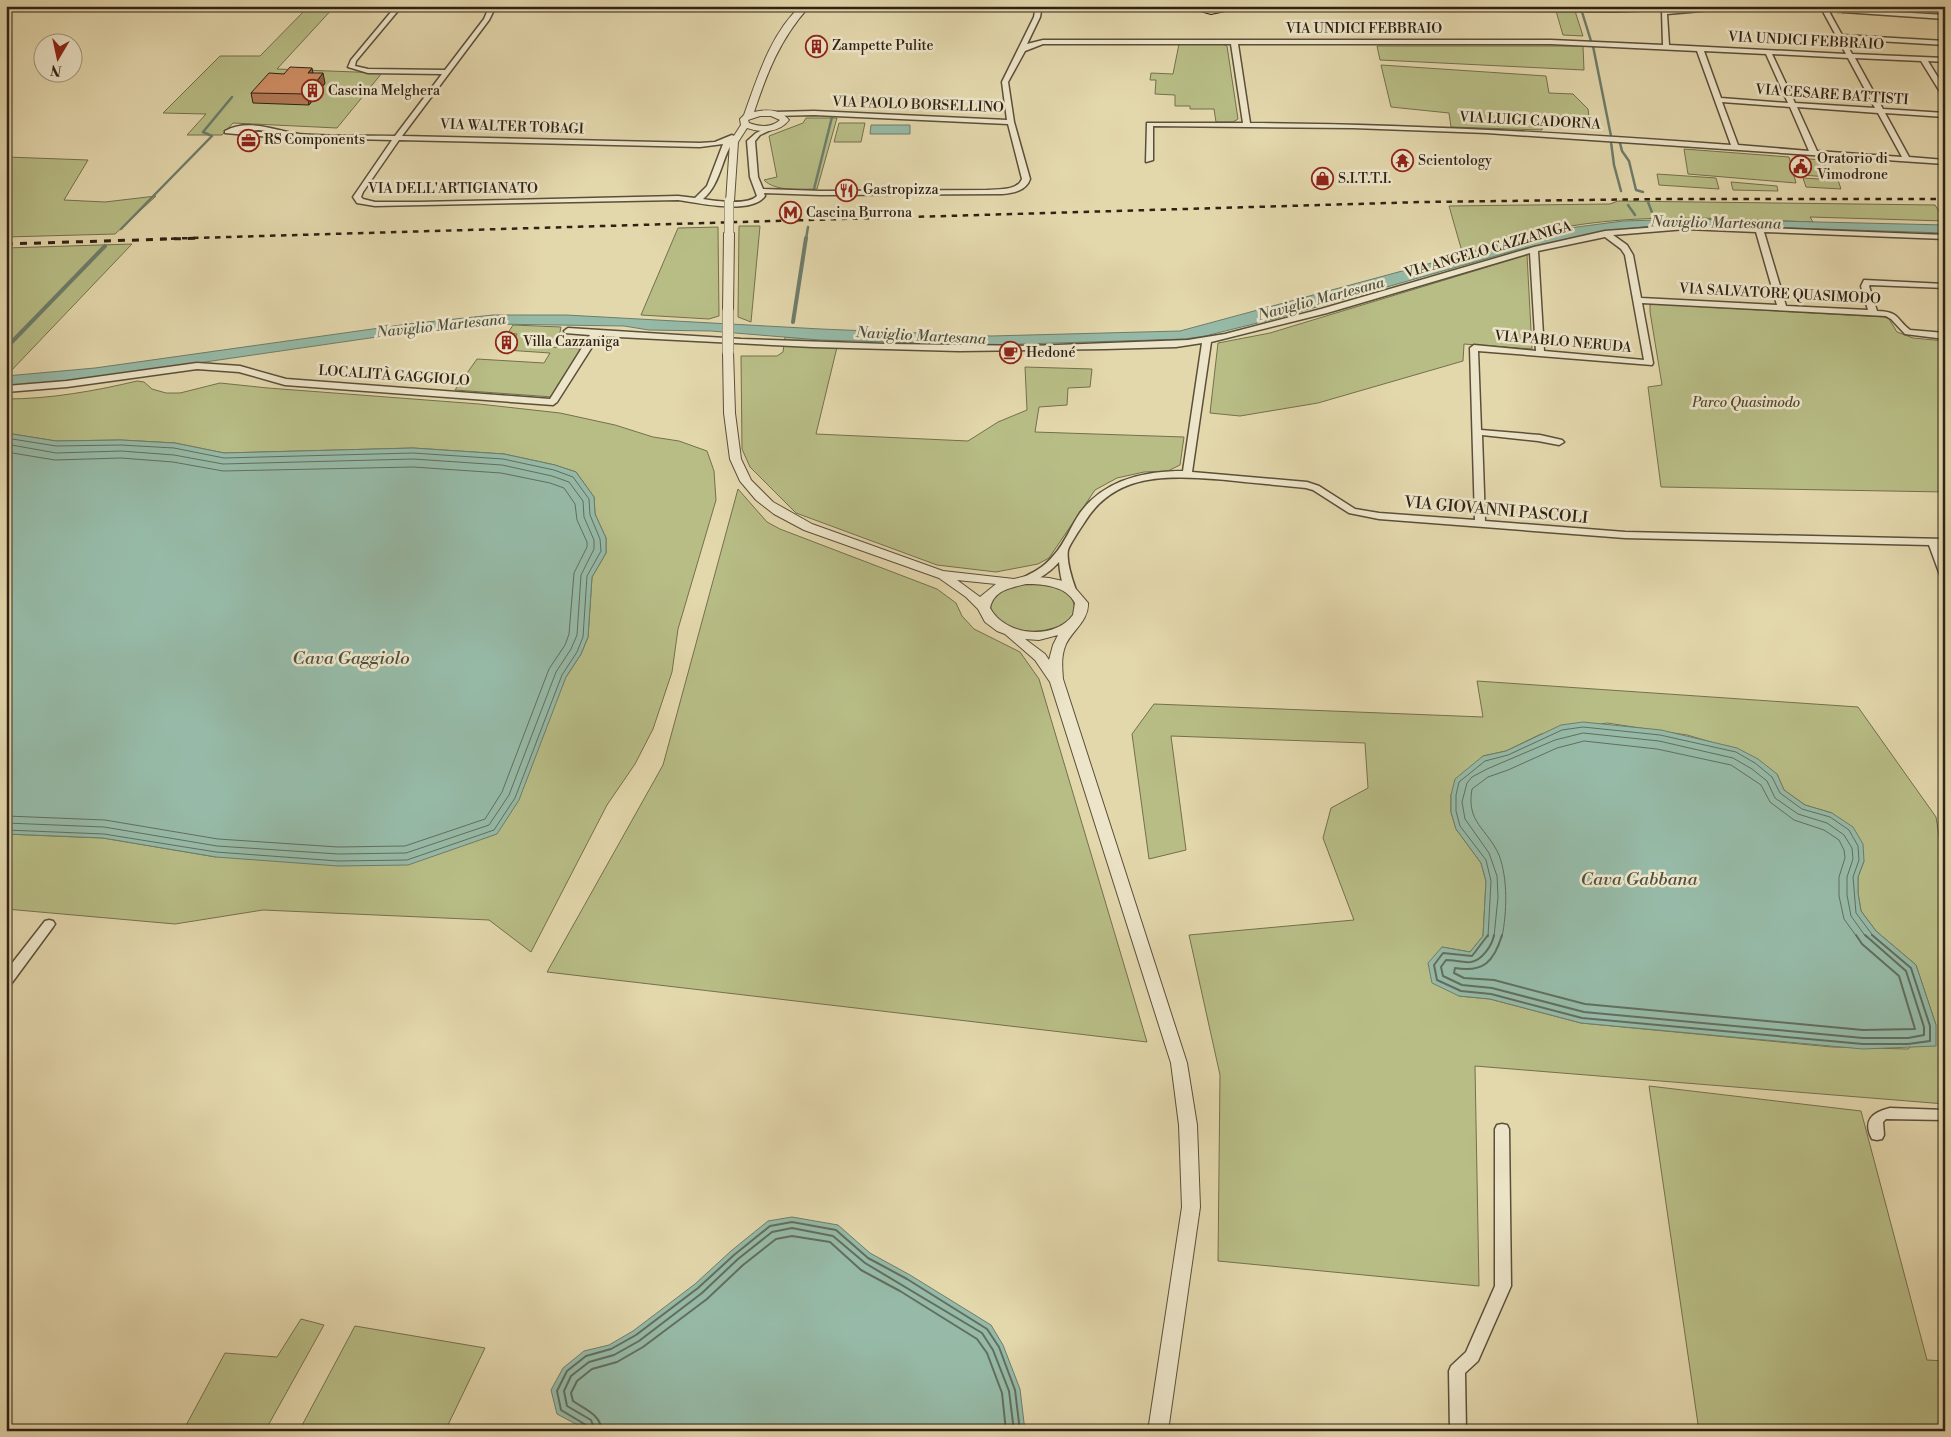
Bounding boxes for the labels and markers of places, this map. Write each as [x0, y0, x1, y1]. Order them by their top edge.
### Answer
building icon: Zampette Pulite [804, 34, 828, 58]
place label: Zampette Pulite [832, 37, 934, 55]
building icon: Cascina Melghera [300, 79, 324, 103]
place label: Cascina Melghera [328, 82, 441, 100]
office icon: RS Components [236, 128, 260, 152]
place label: RS Components [264, 131, 365, 149]
temple icon: Scientology [1390, 149, 1414, 173]
place label: Oratorio di Vimodrone [1816, 150, 1888, 184]
place label: Scientology [1418, 152, 1492, 170]
public building icon: Oratorio di Vimodrone [1789, 155, 1813, 179]
shop icon: S.I.T.T.I. [1310, 167, 1334, 191]
place label: S.I.T.T.I. [1338, 170, 1391, 188]
restaurant icon: Gastropizza [835, 178, 859, 202]
place label: Gastropizza [863, 181, 940, 199]
metro station icon: Cascina Burrona [778, 201, 802, 225]
place label: Cascina Burrona [806, 204, 913, 222]
building icon: Villa Cazzaniga [495, 330, 519, 354]
place label: Villa Cazzaniga [522, 333, 621, 351]
cafe icon: Hedoné [998, 341, 1022, 365]
place label: Hedoné [1026, 344, 1076, 362]

